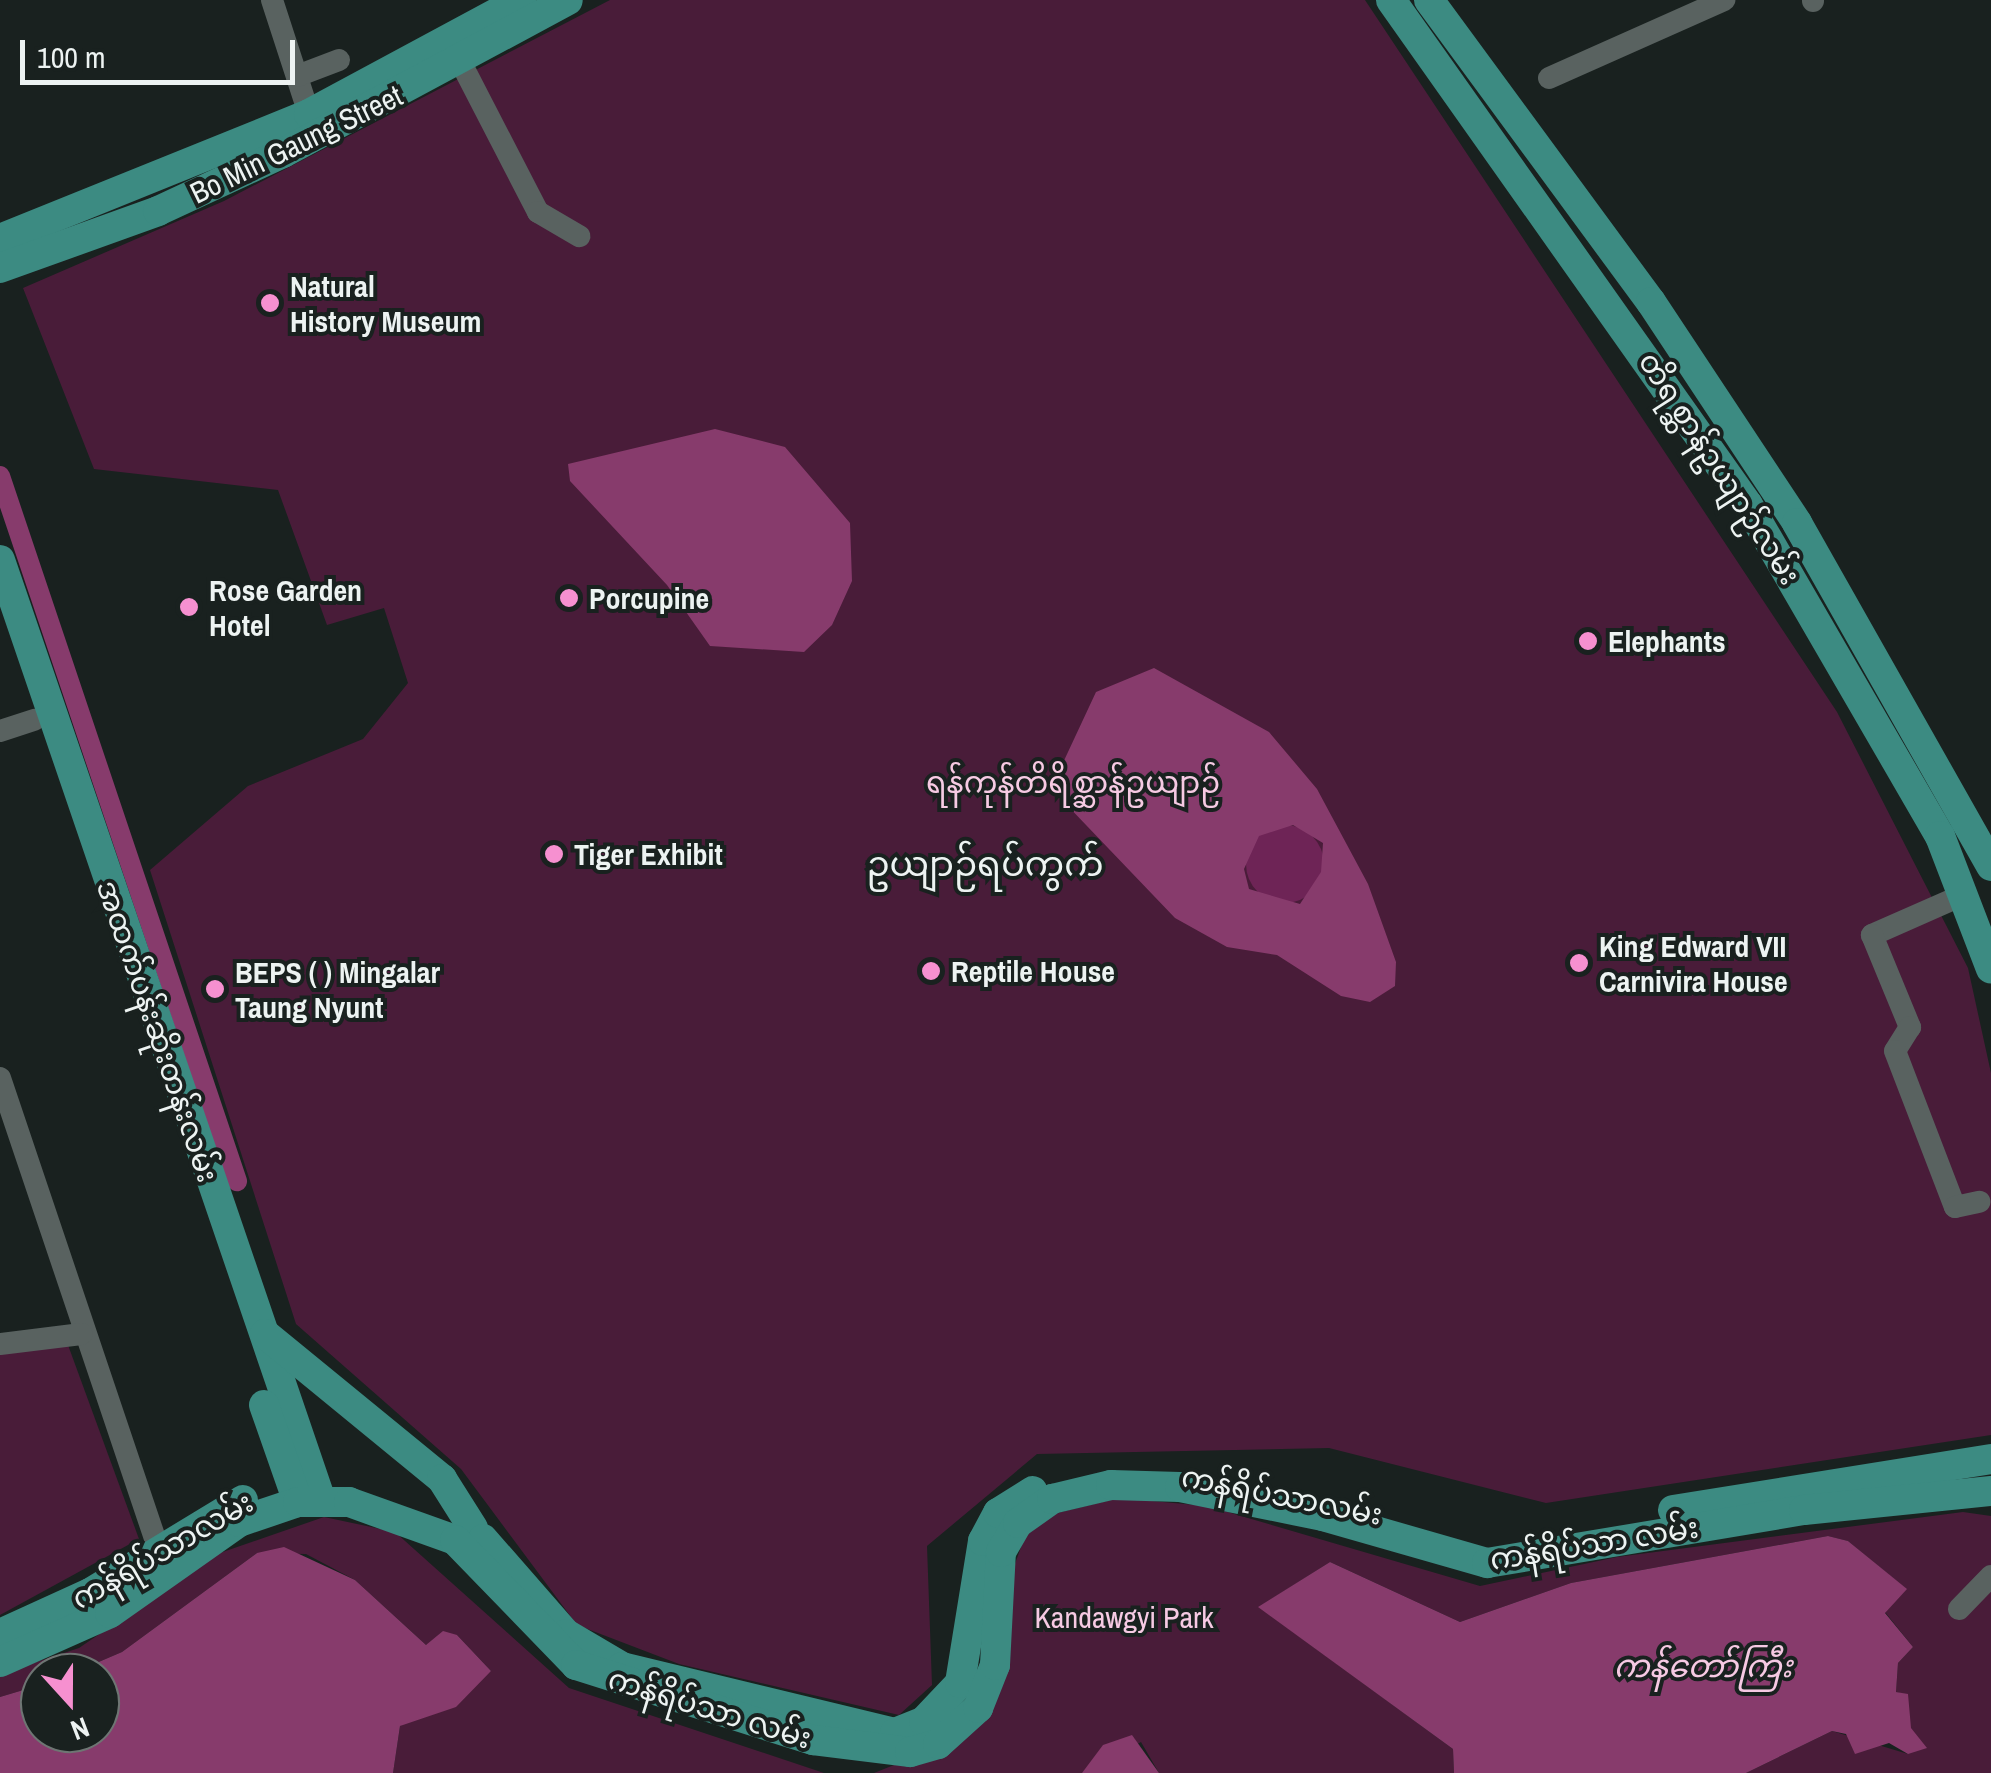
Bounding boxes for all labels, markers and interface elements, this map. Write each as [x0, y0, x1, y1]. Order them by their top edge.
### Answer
scale bar [25, 20, 300, 82]
text: 100 m [37, 37, 105, 77]
street label: Bo Min Gaung Street [184, 77, 408, 211]
place label: Natural History Museum [290, 268, 481, 338]
marker: Natural History Museum [259, 292, 281, 314]
street label: တိရစ္ဆာန်ဥယျာဉ်လမ်း [1631, 345, 1809, 591]
place label: Rose Garden Hotel [209, 572, 362, 642]
place label: Porcupine [589, 580, 709, 616]
marker: Porcupine [558, 587, 580, 609]
marker: Rose Garden Hotel [178, 596, 200, 618]
place label: Elephants [1608, 623, 1726, 659]
marker: Elephants [1577, 630, 1599, 652]
park label: ရန်ကုန်တိရိစ္ဆာန်ဥယျာဉ် [926, 764, 1220, 800]
place label: Tiger Exhibit [574, 836, 723, 872]
marker: Tiger Exhibit [543, 843, 565, 865]
district label: ဥယျာဉ်ရပ်ကွက် [866, 843, 1104, 885]
street label: အထက်ပန်းဆိုးတန်းလမ်း [89, 875, 227, 1187]
place label: King Edward VII Carnivira House [1599, 928, 1788, 998]
marker: King Edward VII Carnivira House [1568, 952, 1590, 974]
place label: Reptile House [951, 953, 1115, 989]
place label: BEPS ( ) Mingalar Taung Nyunt [235, 954, 440, 1024]
marker: Reptile House [920, 960, 942, 982]
marker: BEPS ( ) Mingalar Taung Nyunt [204, 978, 226, 1000]
street label: ကန်ရိပ်သာလမ်း [1179, 1458, 1385, 1532]
street label: ကန်ရိပ်သာလမ်း [65, 1483, 259, 1617]
street label: ကန်ရိပ်သာ လမ်း [1487, 1509, 1701, 1577]
park label: Kandawgyi Park [1034, 1599, 1214, 1635]
water label: ကန်တော်ကြီး [1614, 1647, 1792, 1685]
north arrow [20, 1653, 120, 1753]
street label: ကန်ရိပ်သာ လမ်း [604, 1660, 816, 1756]
text: N [65, 1708, 95, 1750]

